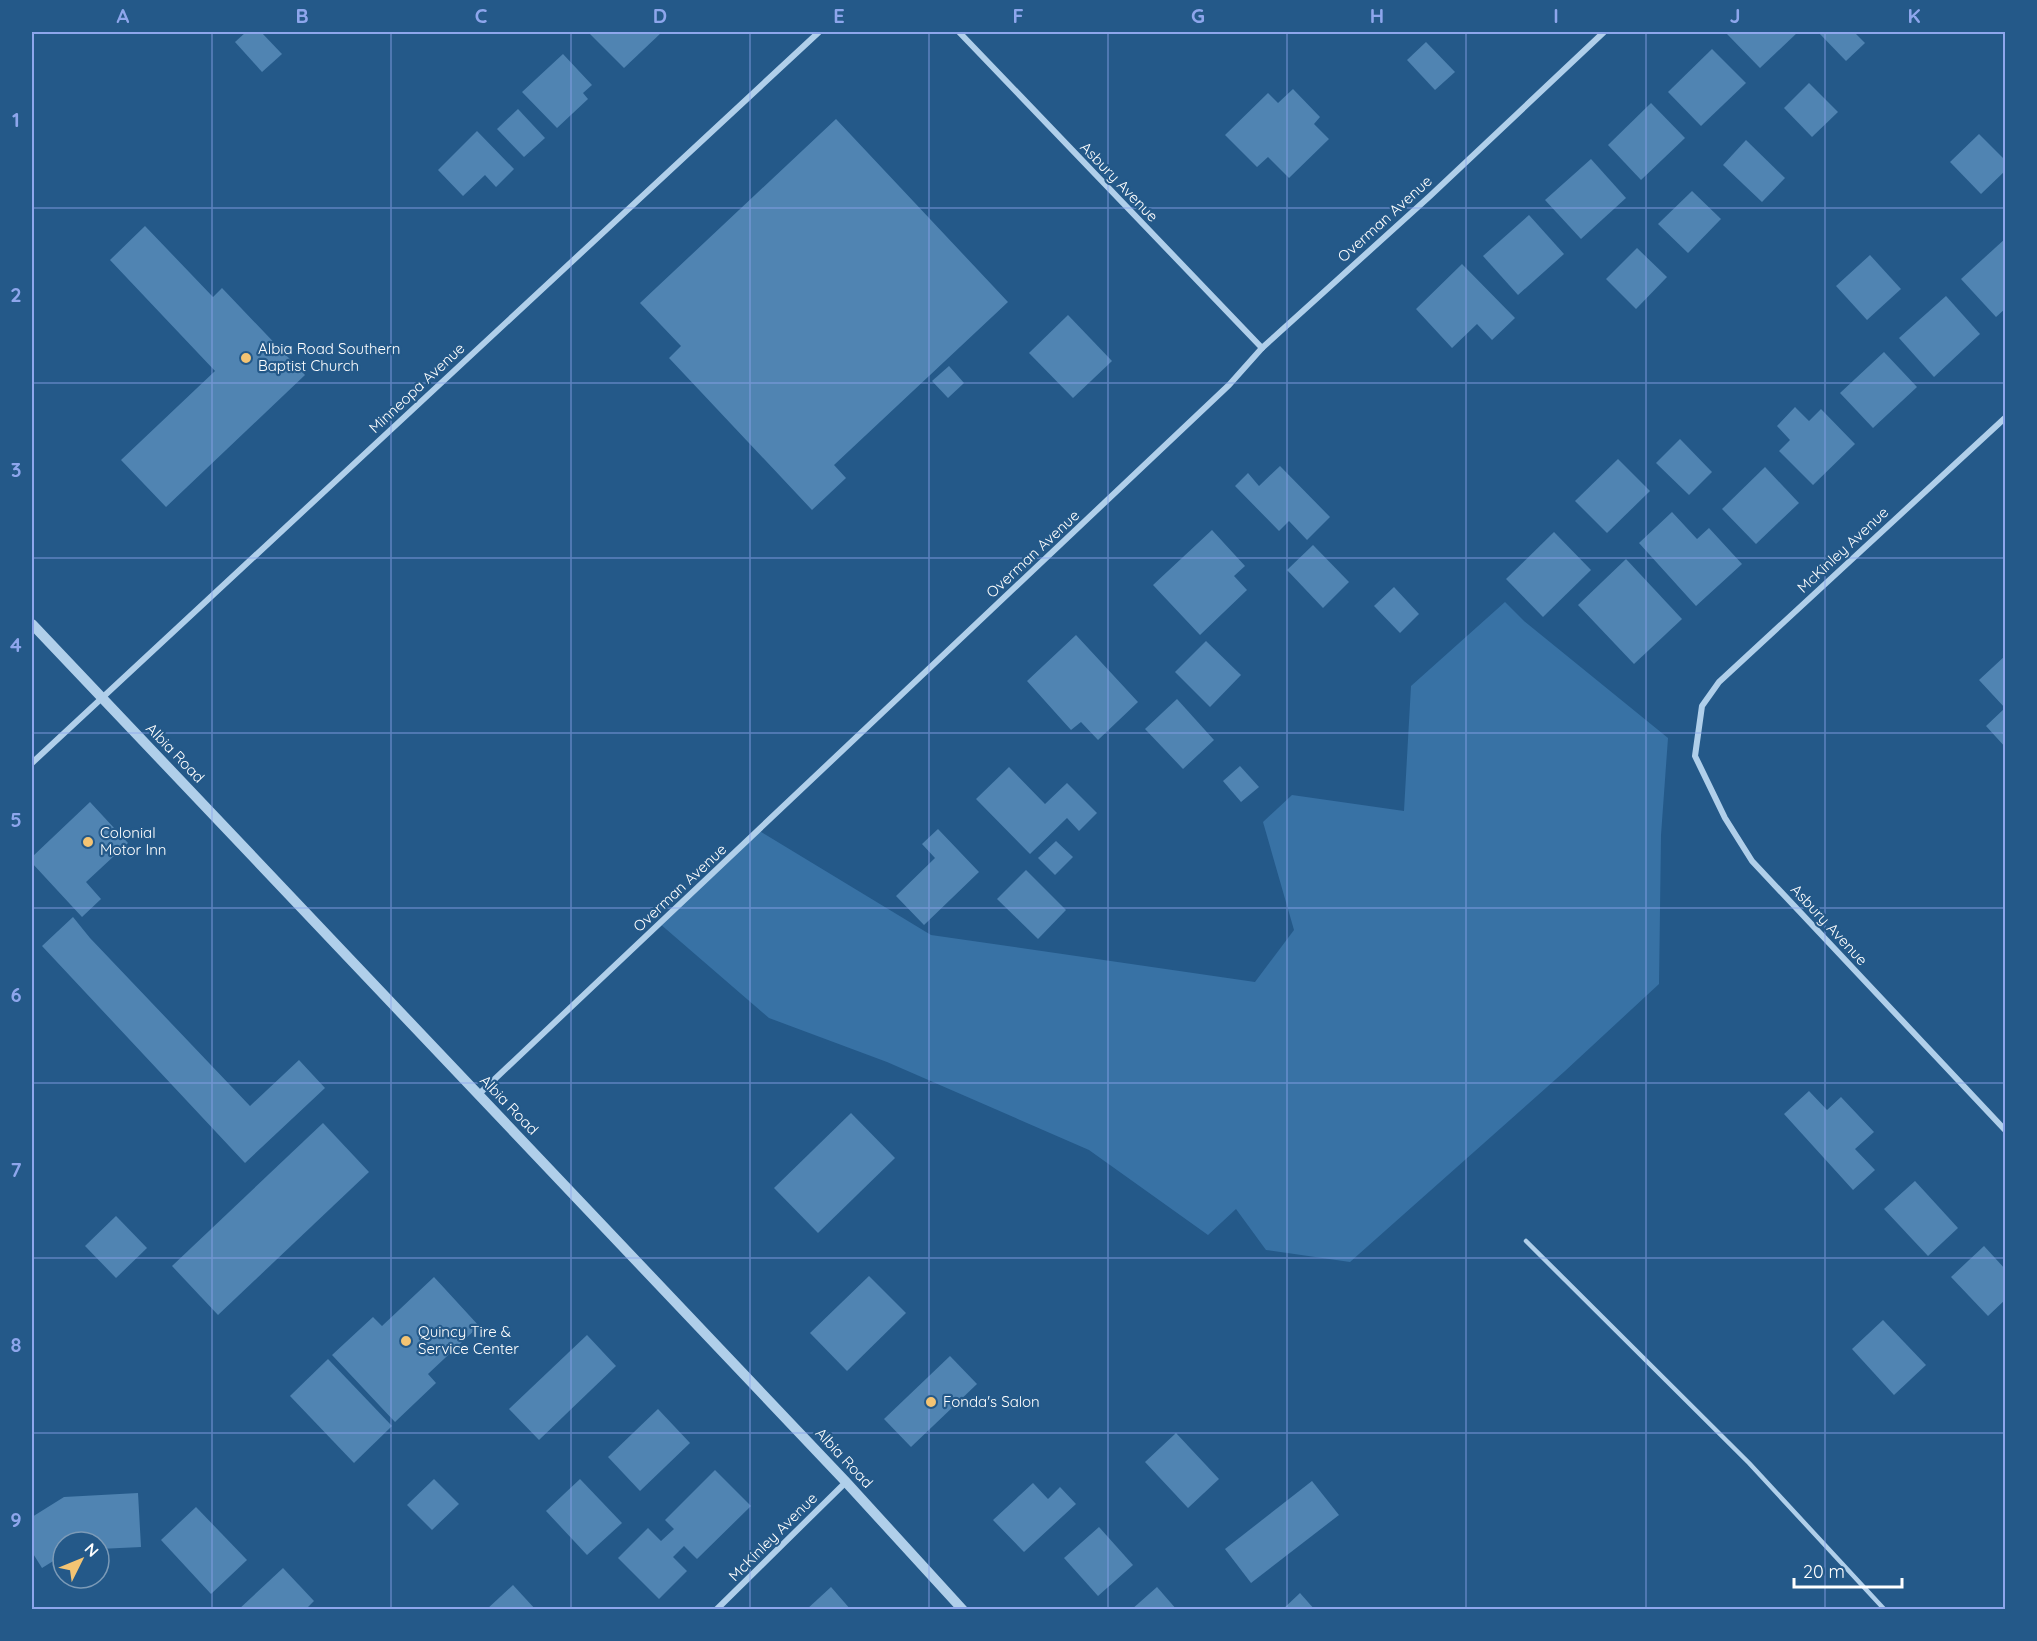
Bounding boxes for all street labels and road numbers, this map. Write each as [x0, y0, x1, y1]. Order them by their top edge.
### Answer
street label: Asbury Avenue [1076, 138, 1162, 226]
street label: Overman Avenue [1334, 171, 1436, 266]
street label: Minneopa Avenue [365, 338, 469, 437]
street label: McKinley Avenue [1793, 503, 1892, 597]
street label: Overman Avenue [982, 506, 1083, 602]
street label: Albia Road [142, 719, 209, 787]
street label: Overman Avenue [629, 840, 730, 936]
street label: Asbury Avenue [1787, 880, 1872, 969]
street label: Albia Road [476, 1071, 543, 1139]
street label: Albia Road [812, 1423, 877, 1492]
street label: McKinley Avenue [724, 1488, 821, 1585]

